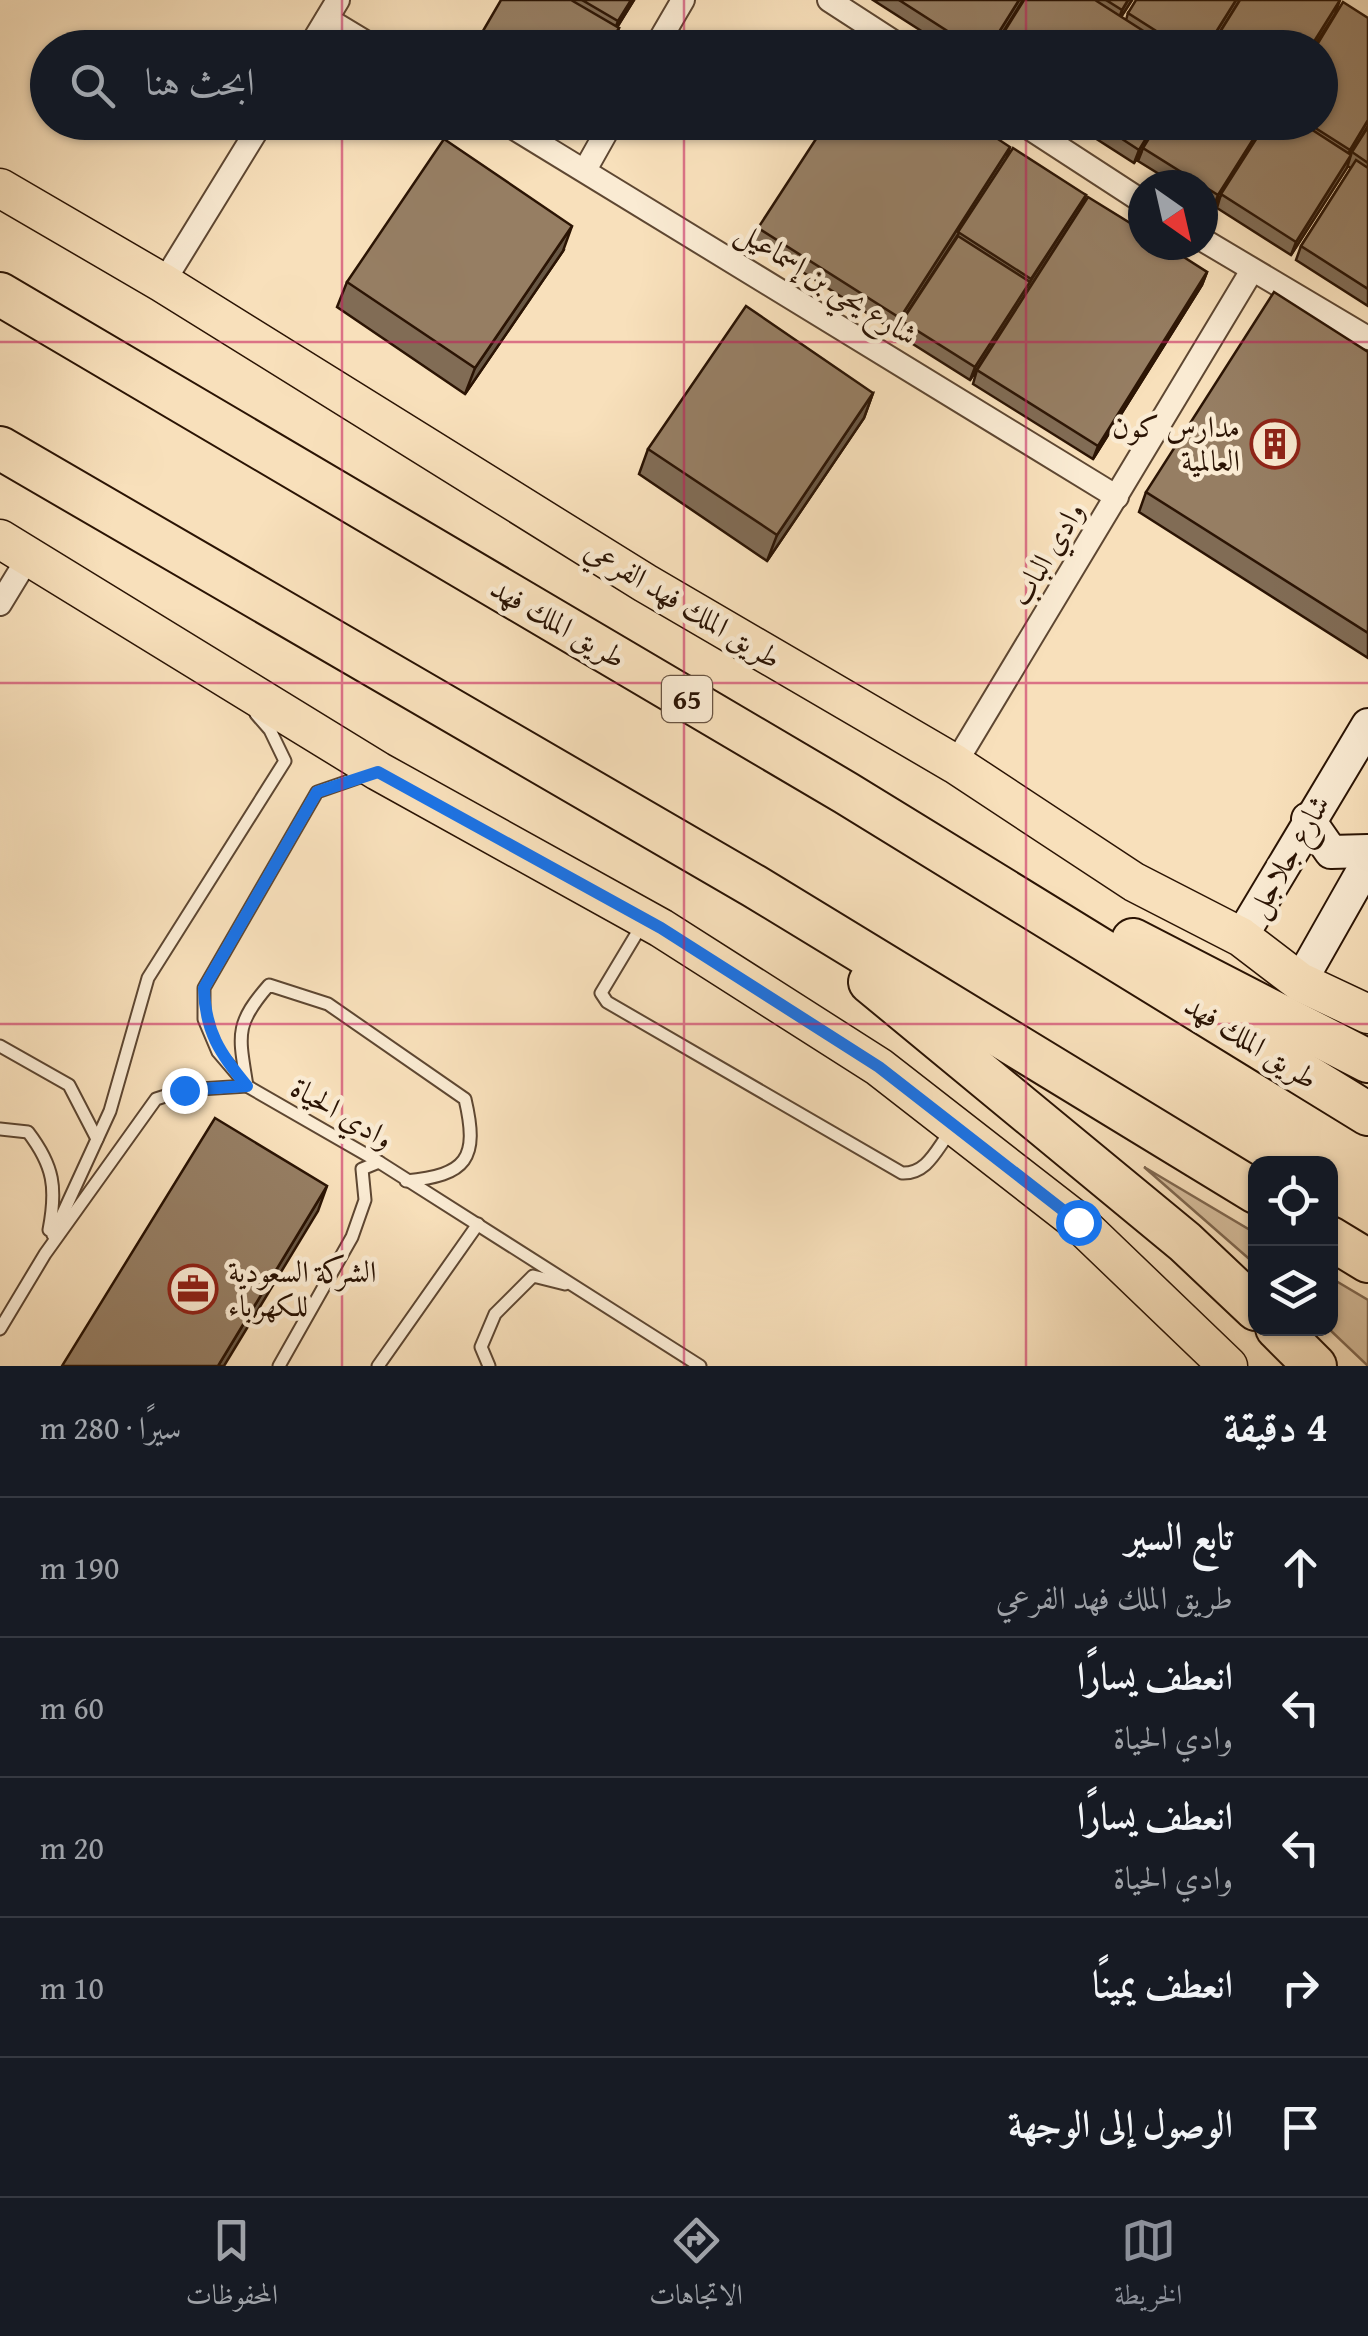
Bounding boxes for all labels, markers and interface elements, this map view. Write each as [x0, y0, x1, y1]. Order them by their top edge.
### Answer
search box [30, 30, 1338, 140]
text: ابحث هنا [145, 53, 255, 109]
icon: search [65, 58, 120, 113]
north arrow [1128, 170, 1218, 260]
street label: شارع يحي بن إسماعيل [725, 209, 927, 361]
place label: مدارس كون العالمية [1112, 404, 1240, 482]
building icon: مدارس كون العالمية [1249, 418, 1301, 470]
street label: وادي الباب [998, 493, 1097, 616]
street label: طريق الملك فهد الفرعي [575, 527, 790, 682]
street label: طريق الملك فهد [482, 566, 635, 679]
road number: 65 [662, 676, 712, 722]
street label: شارع جلاجل [1234, 786, 1343, 927]
street label: طريق الملك فهد [1176, 983, 1327, 1100]
street label: وادي الحياة [281, 1065, 402, 1162]
route end [162, 1068, 208, 1114]
map controls [1248, 1156, 1338, 1336]
button: locate [1248, 1156, 1338, 1246]
route start [1056, 1200, 1102, 1246]
button: layers [1248, 1246, 1338, 1336]
place label: الشركة السعودية للكهرباء [228, 1249, 377, 1327]
office icon: الشركة السعودية للكهرباء [167, 1263, 219, 1315]
text: 4 دقيقة [1224, 1395, 1328, 1456]
text: سيرًا · 280 m [40, 1404, 182, 1451]
text: تابع السير [1125, 1507, 1233, 1563]
icon: ahead [1273, 1540, 1328, 1595]
text: 190 m [40, 1544, 119, 1591]
text: طريق الملك فهد الفرعي [996, 1574, 1233, 1621]
text: انعطف يسارًا [1077, 1647, 1233, 1703]
icon: left [1273, 1680, 1328, 1735]
text: 60 m [40, 1684, 104, 1731]
text: وادي الحياة [1113, 1714, 1233, 1761]
text: انعطف يسارًا [1077, 1787, 1233, 1843]
icon: left [1273, 1820, 1328, 1875]
text: 20 m [40, 1824, 104, 1871]
text: وادي الحياة [1113, 1854, 1233, 1901]
text: انعطف يمينًا [1092, 1955, 1233, 2011]
icon: right [1273, 1960, 1328, 2015]
text: 10 m [40, 1964, 104, 2011]
text: الوصول إلى الوجهة [1008, 2095, 1233, 2151]
icon: arrive [1273, 2100, 1328, 2155]
tab: المحفوظات [186, 2213, 278, 2322]
tab: الاتجاهات [649, 2213, 743, 2322]
tab: الخريطة [1114, 2213, 1182, 2322]

